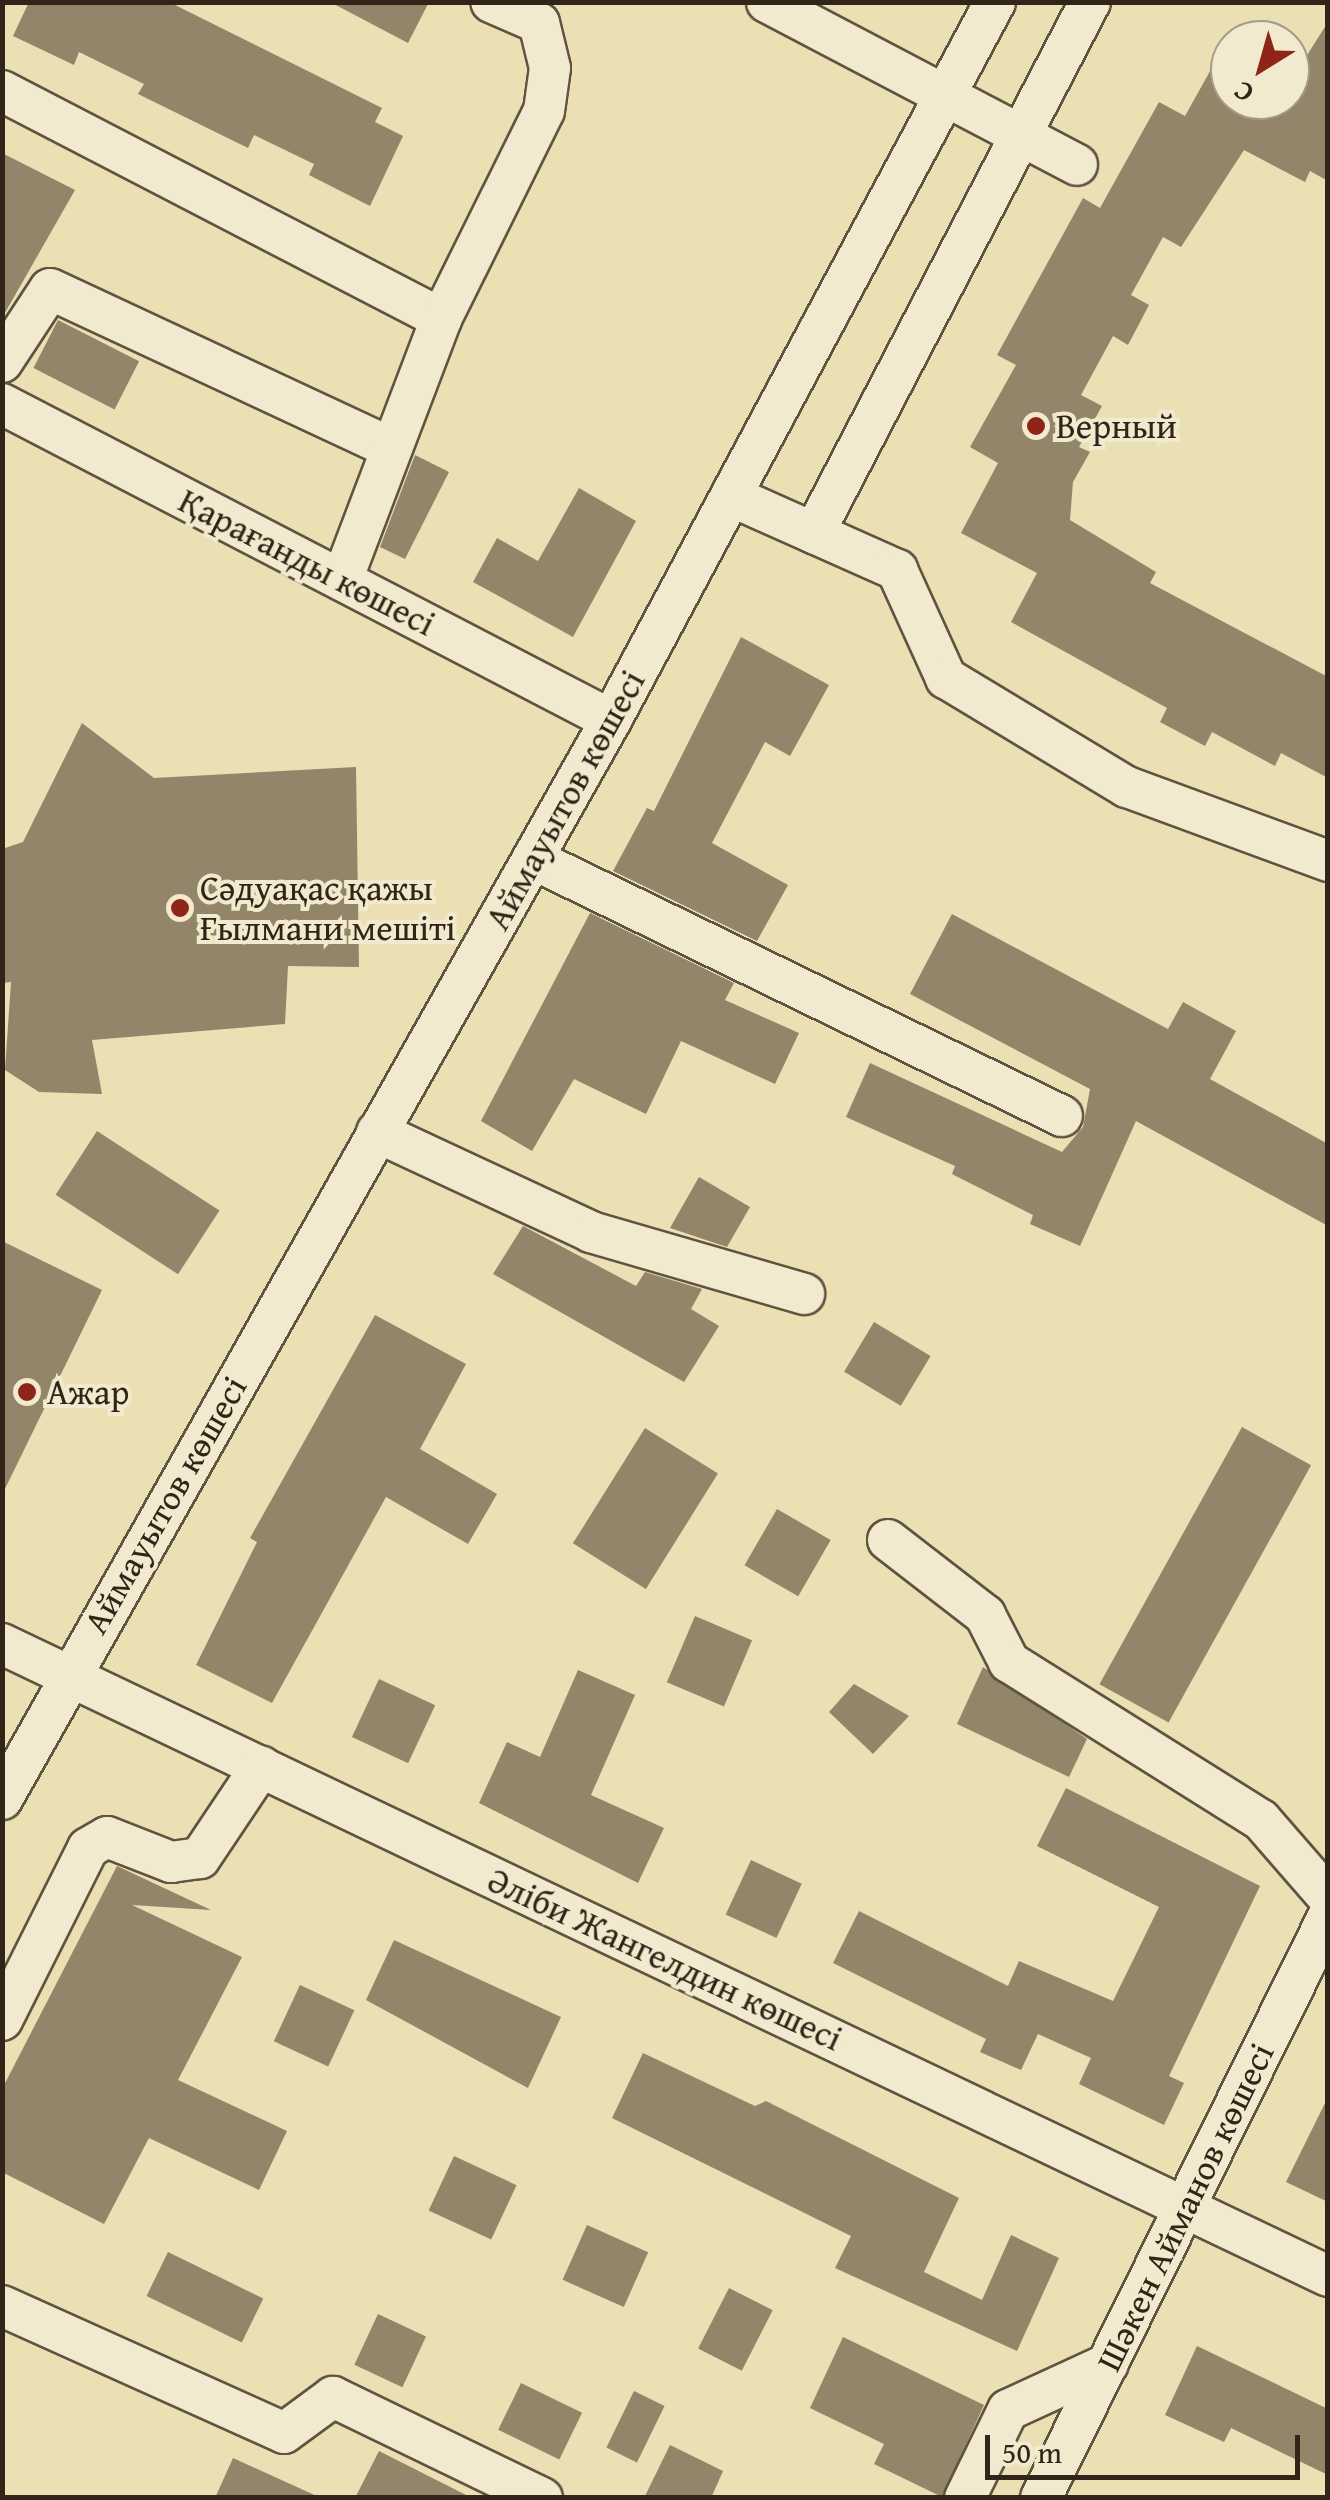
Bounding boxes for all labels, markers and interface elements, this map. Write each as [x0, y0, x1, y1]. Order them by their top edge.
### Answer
north arrow [1210, 20, 1310, 120]
text: С [1224, 72, 1262, 114]
place label: Верный [1056, 405, 1177, 447]
marker: Верный [1025, 415, 1047, 437]
street label: Қарағанды көшесі [172, 479, 442, 645]
street label: Аймауытов көшесі [476, 663, 654, 937]
place label: Сәдуақас қажы Ғылмани мешіті [200, 867, 456, 949]
marker: Сәдуақас қажы Ғылмани мешіті [169, 897, 191, 919]
street label: Аймауытов көшесі [74, 1369, 256, 1641]
place label: Ажар [47, 1371, 129, 1413]
marker: Ажар [16, 1381, 38, 1403]
street label: Әліби Жангелдин көшесі [481, 1858, 849, 2060]
street label: Шәкен Айманов көшесі [1087, 2036, 1283, 2378]
scale bar [990, 2415, 1305, 2477]
text: 50 m [1002, 2430, 1062, 2474]

